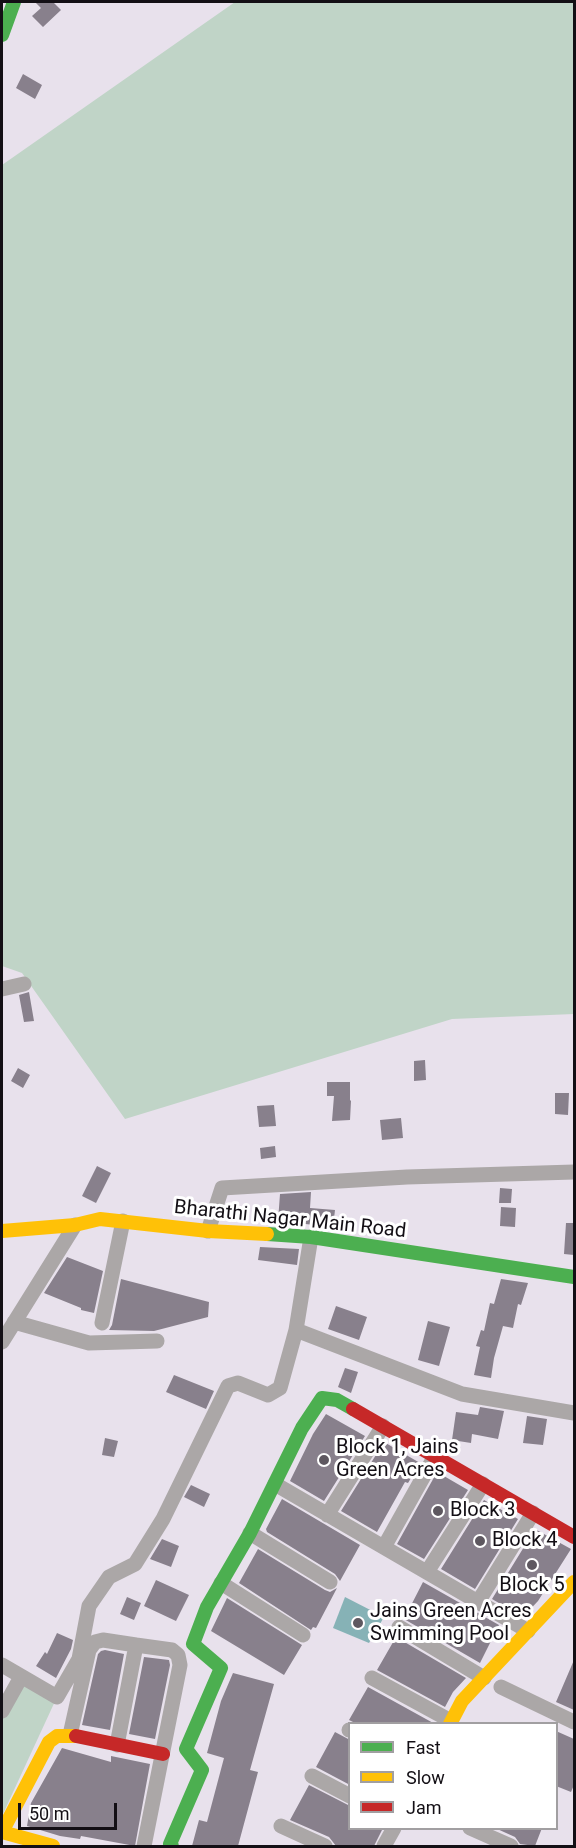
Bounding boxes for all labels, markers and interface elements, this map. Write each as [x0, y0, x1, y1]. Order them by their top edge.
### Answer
street label: Bharathi Nagar Main Road [173, 1196, 407, 1244]
place label: Block 1, Jains Green Acres [336, 1436, 459, 1483]
marker: Block 1, Jains Green Acres [317, 1453, 331, 1467]
place label: Block 3 [450, 1499, 516, 1523]
marker: Block 3 [431, 1504, 445, 1518]
place label: Block 4 [492, 1529, 558, 1553]
marker: Block 4 [473, 1534, 487, 1548]
marker: Block 5 [525, 1558, 539, 1572]
place label: Block 5 [499, 1574, 565, 1598]
place label: Jains Green Acres Swimming Pool [370, 1600, 532, 1647]
marker: Jains Green Acres Swimming Pool [351, 1616, 365, 1630]
legend [348, 1722, 558, 1830]
text: Fast [406, 1737, 441, 1758]
text: Slow [406, 1767, 445, 1788]
scale bar [21, 1791, 120, 1829]
text: Jam [406, 1797, 442, 1818]
text: 50 m [29, 1803, 69, 1824]

